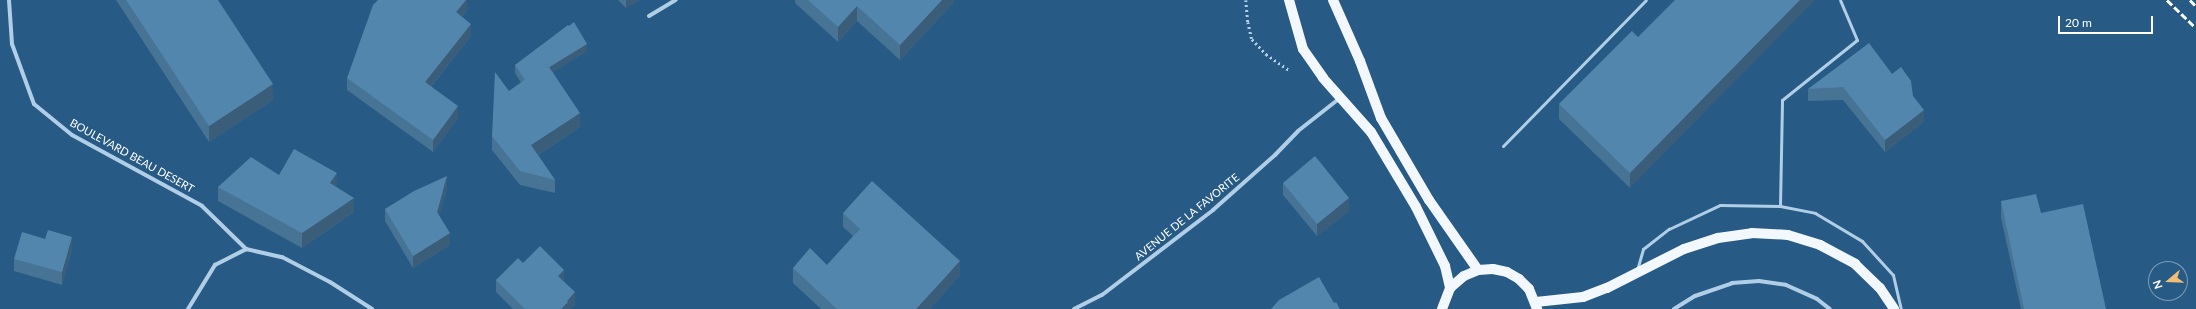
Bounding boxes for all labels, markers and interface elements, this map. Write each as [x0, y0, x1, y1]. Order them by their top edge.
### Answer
scale bar [2060, 8, 2155, 34]
text: 20 m [2065, 15, 2092, 30]
street label: BOULEVARD BEAU DESERT [67, 116, 197, 196]
street label: AVENUE DE LA FAVORITE [1132, 171, 1242, 263]
north arrow [2148, 261, 2188, 301]
text: N [2150, 279, 2165, 291]

